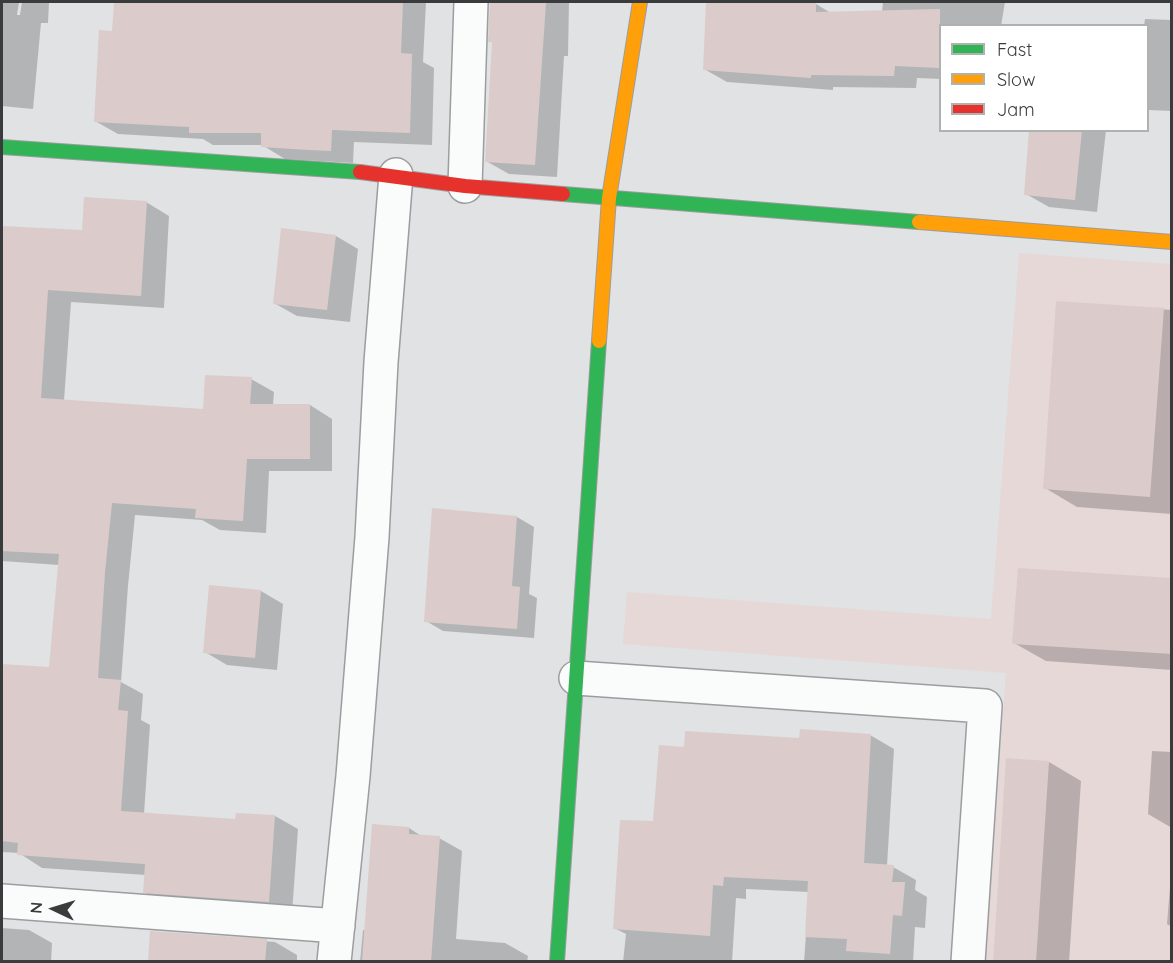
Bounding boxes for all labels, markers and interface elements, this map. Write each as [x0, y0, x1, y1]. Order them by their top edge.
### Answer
legend [939, 24, 1149, 132]
text: Fast [997, 38, 1032, 61]
text: Slow [997, 68, 1035, 91]
text: Jam [997, 98, 1035, 121]
north arrow [24, 879, 84, 939]
text: N [26, 901, 46, 914]

